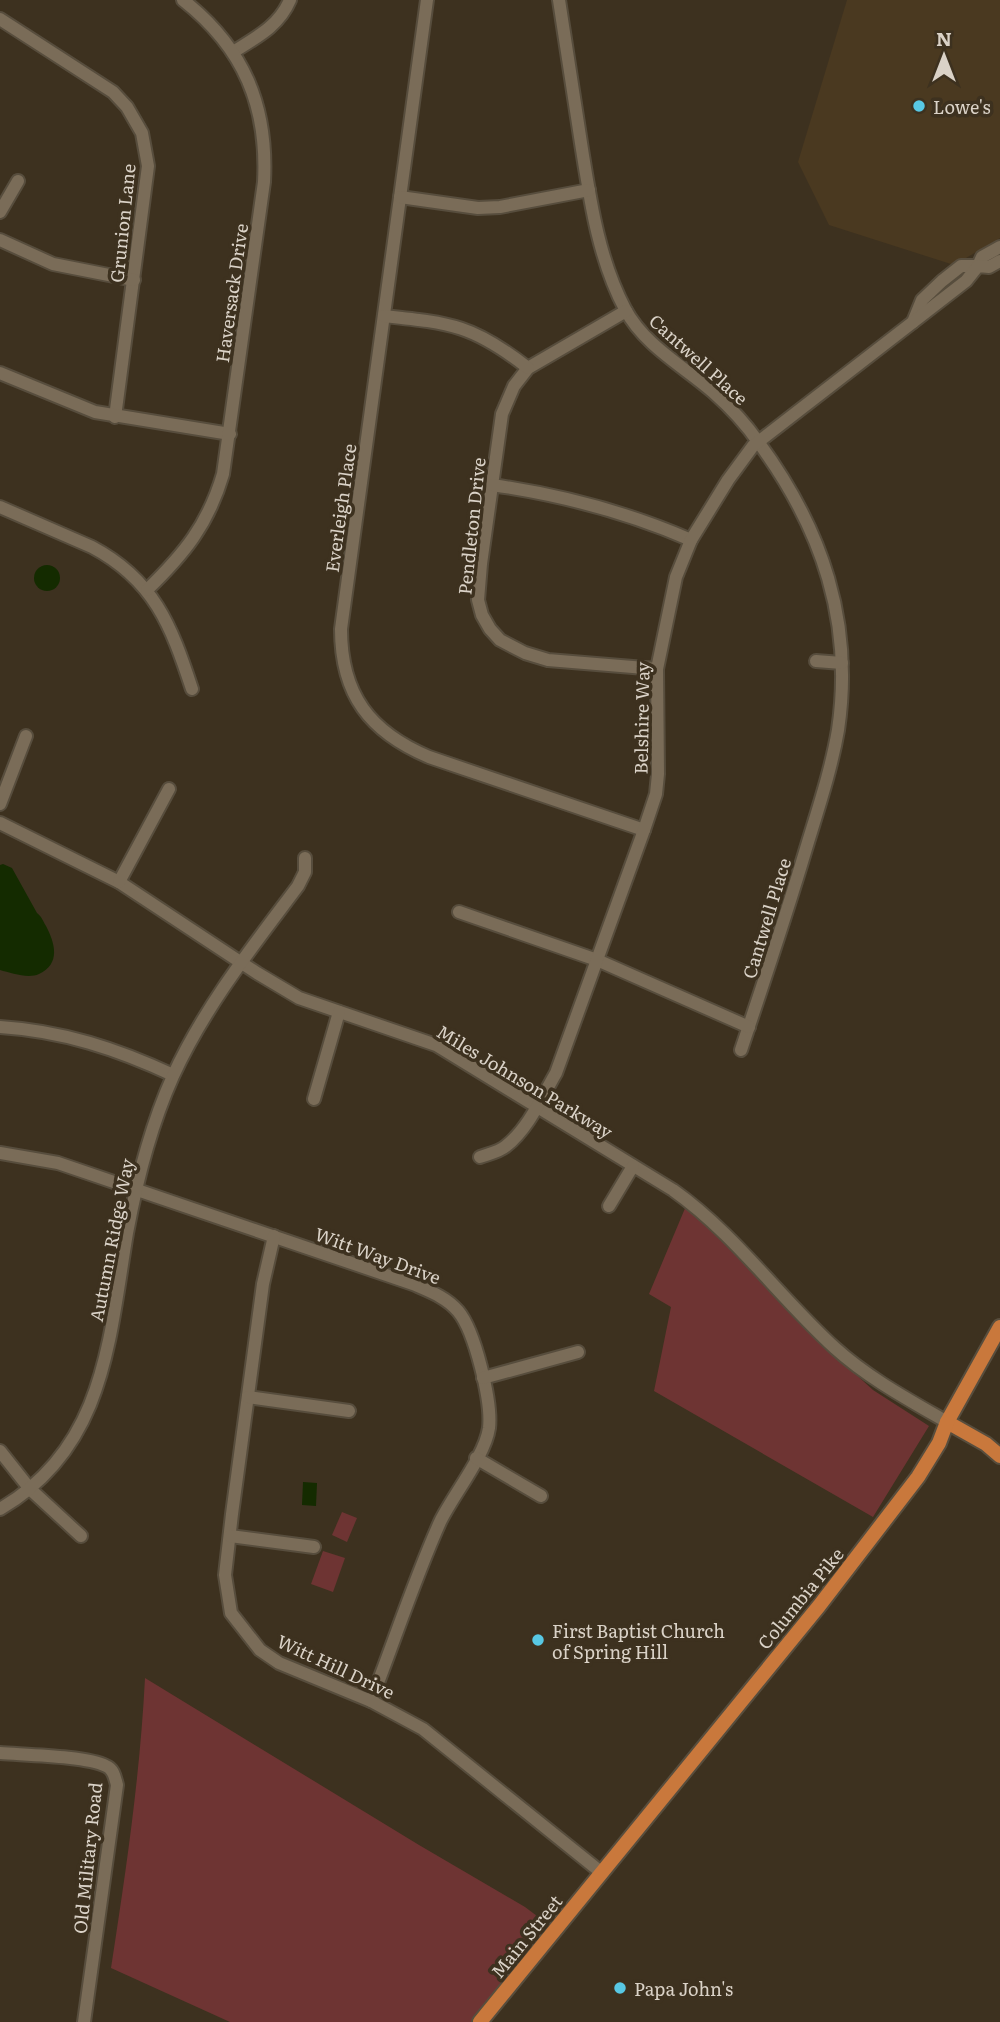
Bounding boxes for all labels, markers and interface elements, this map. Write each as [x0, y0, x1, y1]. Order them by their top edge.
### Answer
north arrow [909, 21, 979, 91]
text: N [936, 24, 952, 52]
place label: Lowe's [933, 93, 991, 120]
marker: Lowe's [911, 98, 927, 114]
street label: Grunion Lane [102, 162, 142, 284]
street label: Haversack Drive [208, 222, 254, 364]
street label: Cantwell Place [644, 307, 754, 411]
street label: Everleigh Place [318, 442, 362, 574]
street label: Pendleton Drive [450, 456, 492, 596]
street label: Belshire Way [627, 661, 655, 775]
street label: Cantwell Place [735, 854, 797, 982]
street label: Miles Johnson Parkway [432, 1018, 619, 1145]
street label: Autumn Ridge Way [82, 1155, 140, 1324]
street label: Witt Way Drive [311, 1220, 445, 1290]
street label: Columbia Pike [750, 1541, 850, 1655]
place label: First Baptist Church of Spring Hill [552, 1617, 725, 1665]
street label: Witt Hill Drive [273, 1627, 399, 1705]
marker: First Baptist Church of Spring Hill [530, 1632, 546, 1648]
street label: Old Military Road [66, 1781, 108, 1935]
street label: Main Street [484, 1888, 569, 1984]
place label: Papa John's [634, 1975, 733, 2002]
marker: Papa John's [612, 1980, 628, 1996]

